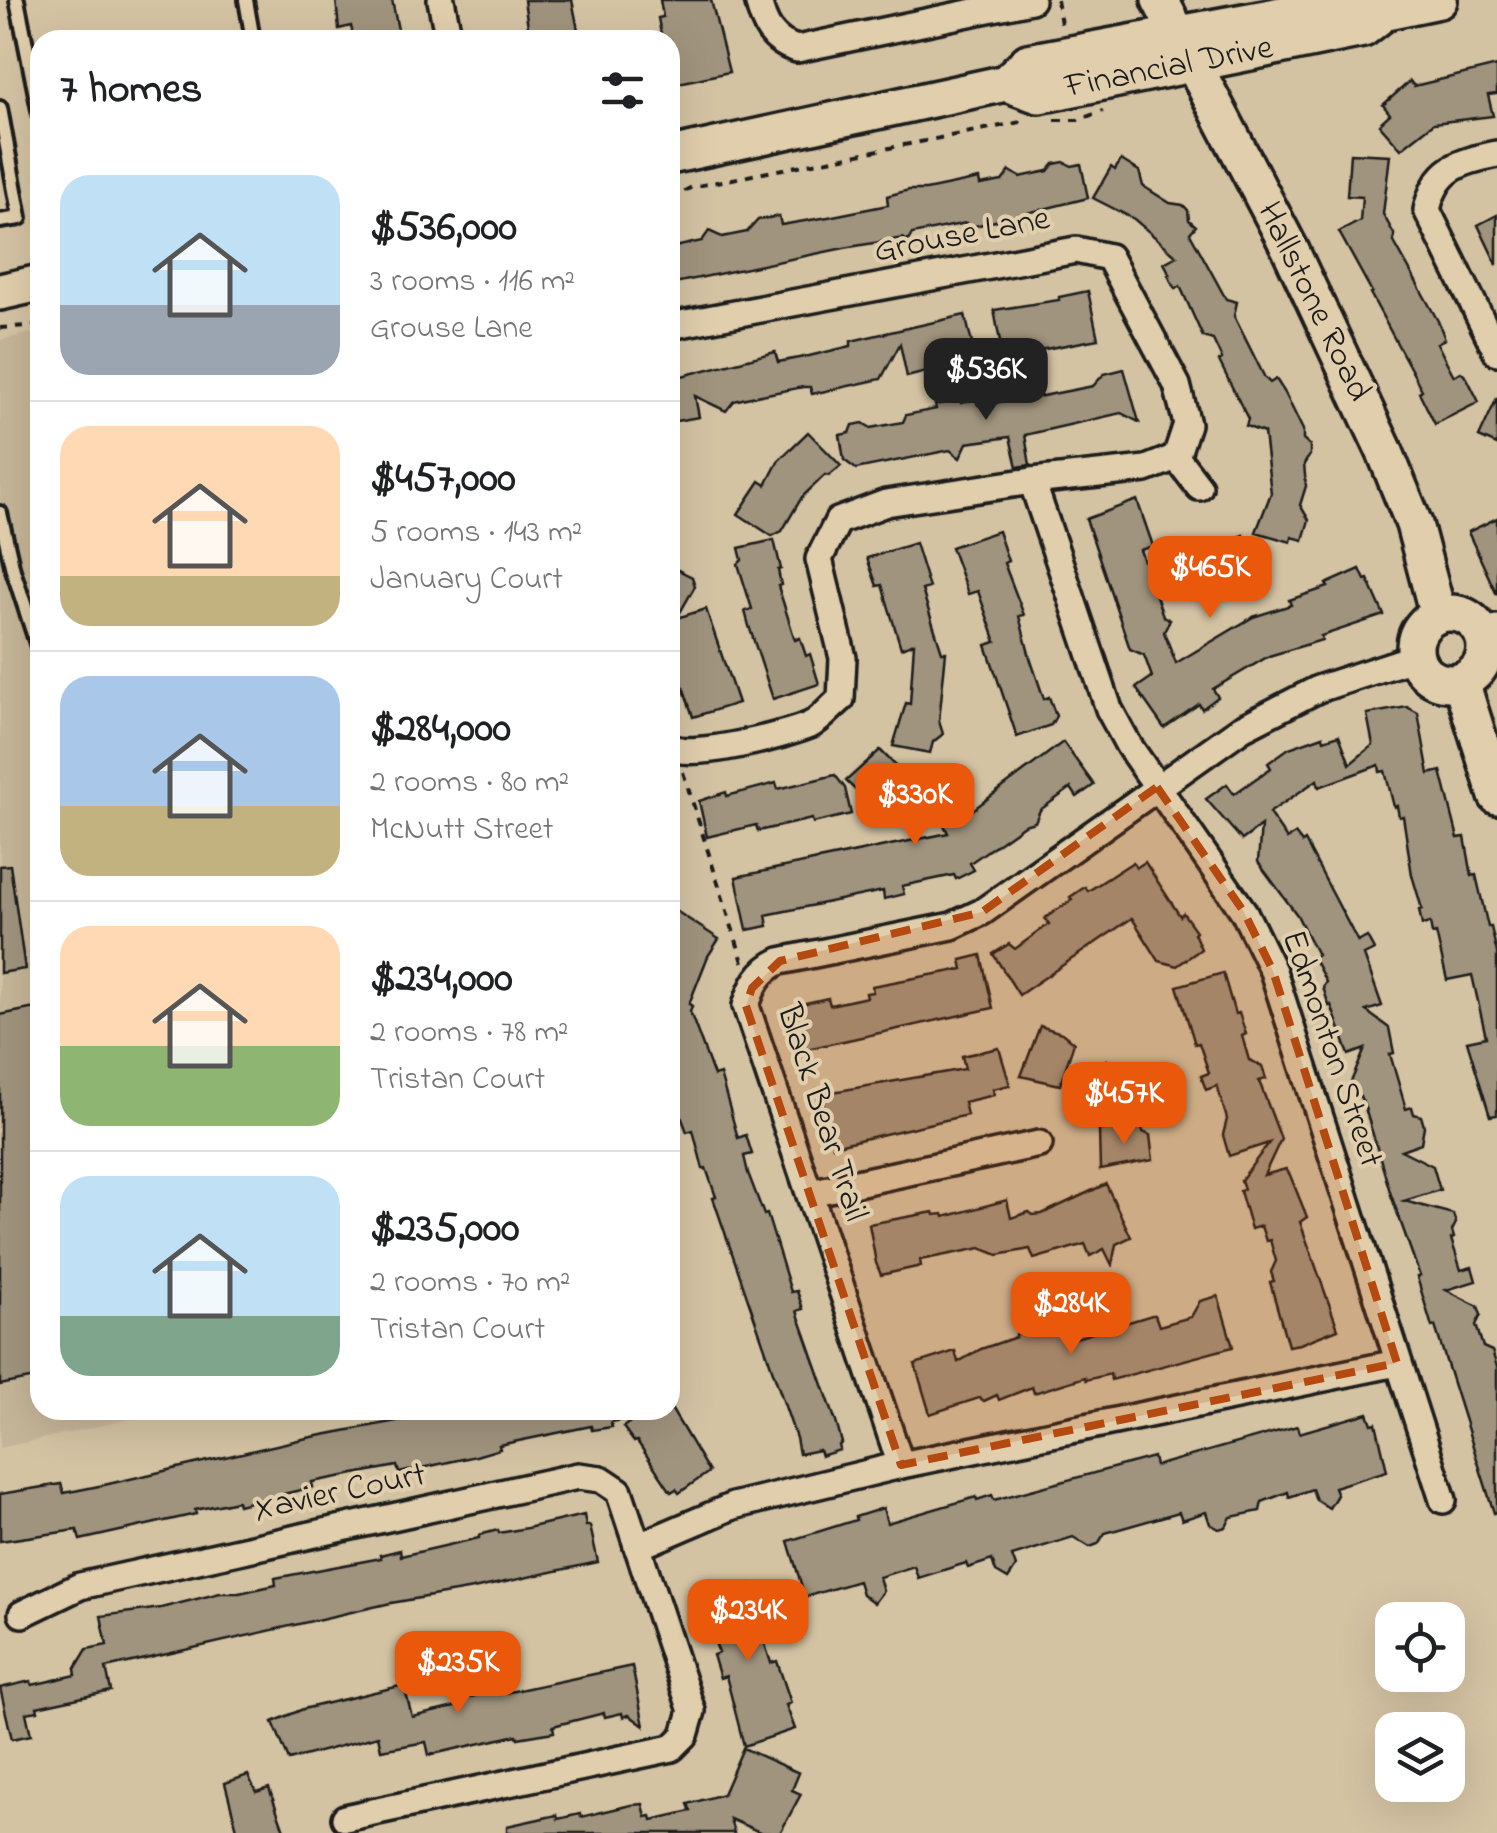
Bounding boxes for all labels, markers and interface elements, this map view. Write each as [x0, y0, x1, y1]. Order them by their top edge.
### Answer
street label: Financial Drive [1060, 23, 1278, 113]
text: 7 homes [60, 60, 202, 121]
icon: filters [595, 63, 650, 118]
street label: Hallstone Road [1243, 193, 1383, 411]
street label: Grouse Lane [870, 194, 1055, 278]
text: $536,000 [370, 198, 517, 259]
icon: home [140, 215, 260, 335]
text: 3 rooms · 116 m² [370, 259, 575, 306]
text: Grouse Lane [370, 306, 533, 353]
pin: $536K [916, 338, 1056, 423]
text: $536K [946, 347, 1026, 394]
text: $457,000 [370, 449, 516, 510]
icon: home [140, 466, 260, 586]
text: 5 rooms · 143 m² [370, 510, 582, 557]
pin: $465K [1140, 536, 1280, 621]
text: $465K [1170, 545, 1250, 592]
text: January Court [370, 557, 563, 604]
text: $284,000 [370, 699, 511, 760]
icon: home [140, 716, 260, 836]
text: 2 rooms · 80 m² [370, 760, 569, 807]
pin: $330K [845, 763, 985, 848]
text: $330K [877, 772, 953, 819]
text: McNutt Street [370, 807, 554, 854]
street label: Edmonton Street [1267, 924, 1396, 1175]
text: $234,000 [370, 949, 513, 1010]
icon: home [140, 966, 260, 1086]
street label: Black Bear Trail [762, 997, 880, 1228]
text: 2 rooms · 78 m² [370, 1010, 569, 1057]
text: Tristan Court [370, 1057, 545, 1104]
pin: $457K [1054, 1062, 1194, 1147]
text: $457K [1084, 1071, 1164, 1118]
text: $235,000 [370, 1199, 519, 1260]
icon: home [140, 1216, 260, 1336]
text: 2 rooms · 70 m² [370, 1260, 570, 1307]
pin: $284K [1001, 1272, 1141, 1357]
text: $284K [1033, 1281, 1109, 1328]
text: Tristan Court [370, 1307, 545, 1354]
street label: Xavier Court [250, 1450, 431, 1536]
pin: $234K [678, 1579, 818, 1664]
text: $234K [709, 1588, 787, 1635]
map controls [1375, 1602, 1465, 1802]
button: locate [1375, 1602, 1465, 1692]
pin: $235K [388, 1631, 528, 1716]
text: $235K [417, 1640, 499, 1687]
button: layers [1375, 1712, 1465, 1802]

